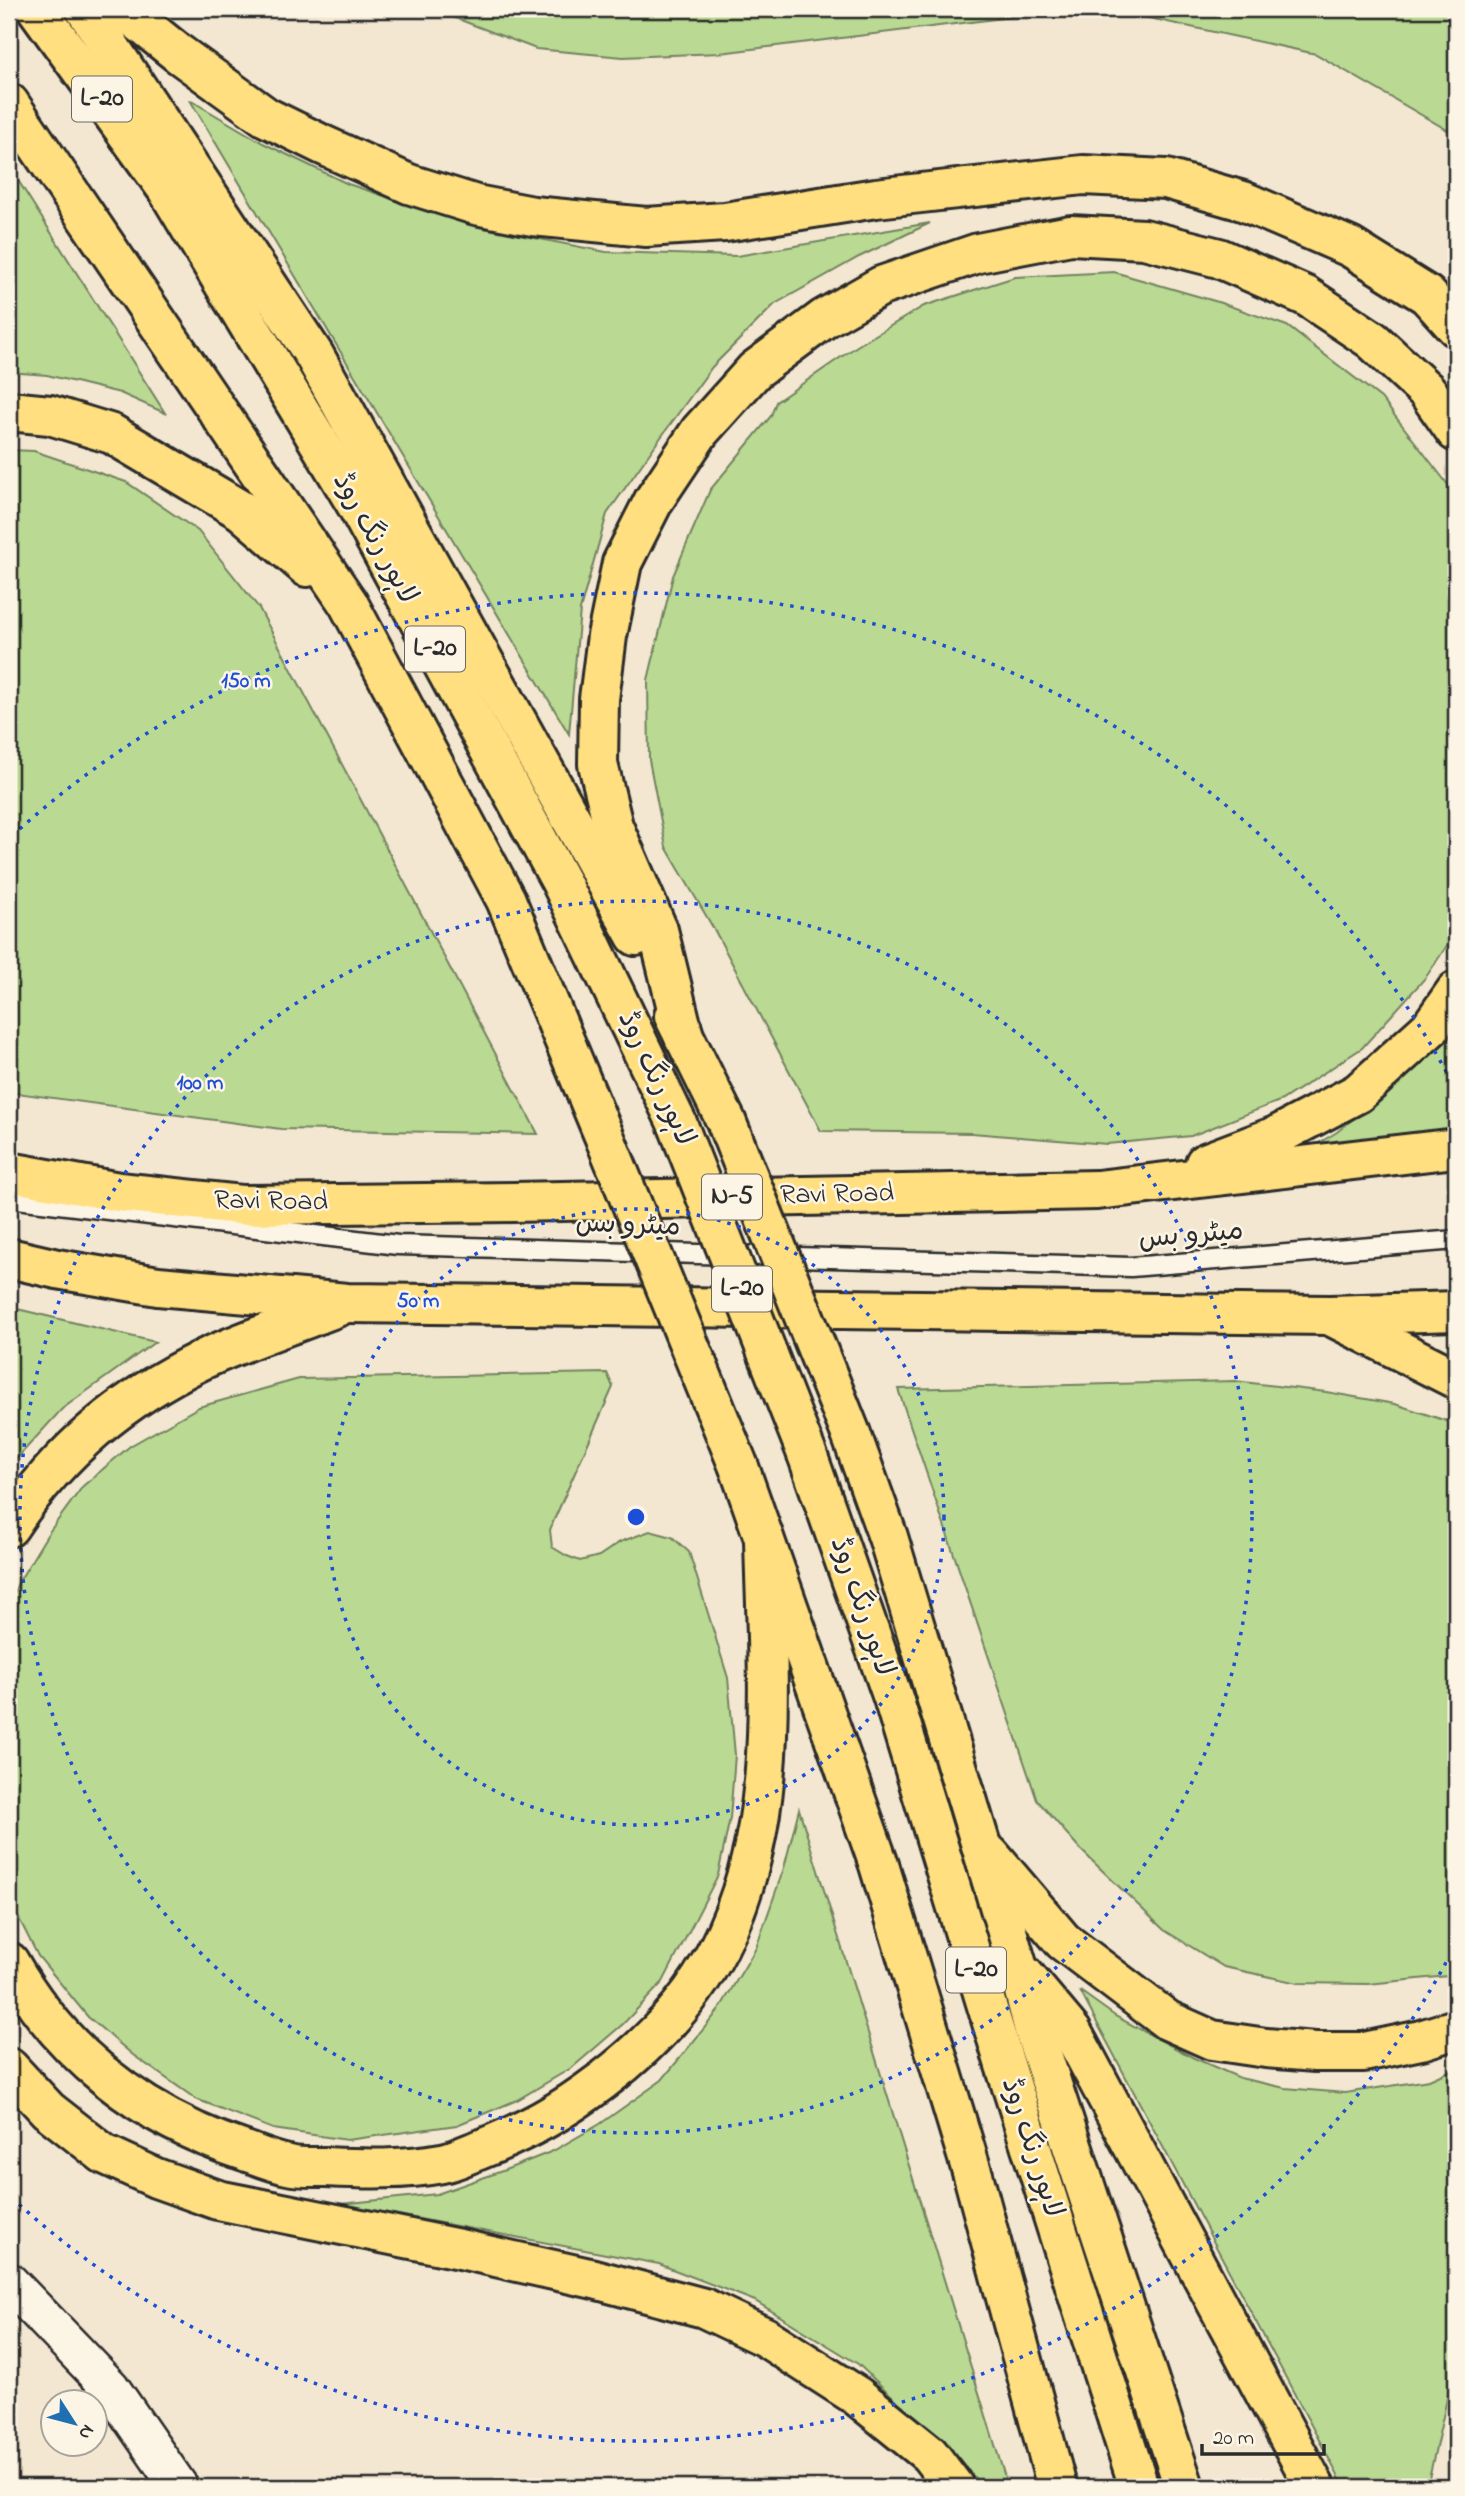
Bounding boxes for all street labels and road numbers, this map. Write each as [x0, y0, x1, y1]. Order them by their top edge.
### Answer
road number: L-20 [72, 76, 132, 122]
street label: لاہور رنگ روڈ [321, 466, 427, 612]
road number: L-20 [405, 626, 465, 671]
street label: لاہور رنگ روڈ [606, 1005, 704, 1153]
road number: N-5 [702, 1174, 762, 1220]
street label: Ravi Road [779, 1174, 895, 1216]
street label: Ravi Road [213, 1181, 329, 1223]
street label: میٹرو بس [575, 1204, 681, 1248]
street label: میٹرو بس [1137, 1211, 1245, 1261]
road number: L-20 [712, 1266, 772, 1312]
street label: لاہور رنگ روڈ [818, 1532, 904, 1682]
road number: L-20 [946, 1948, 1006, 1993]
street label: لاہور رنگ روڈ [989, 2073, 1073, 2223]

